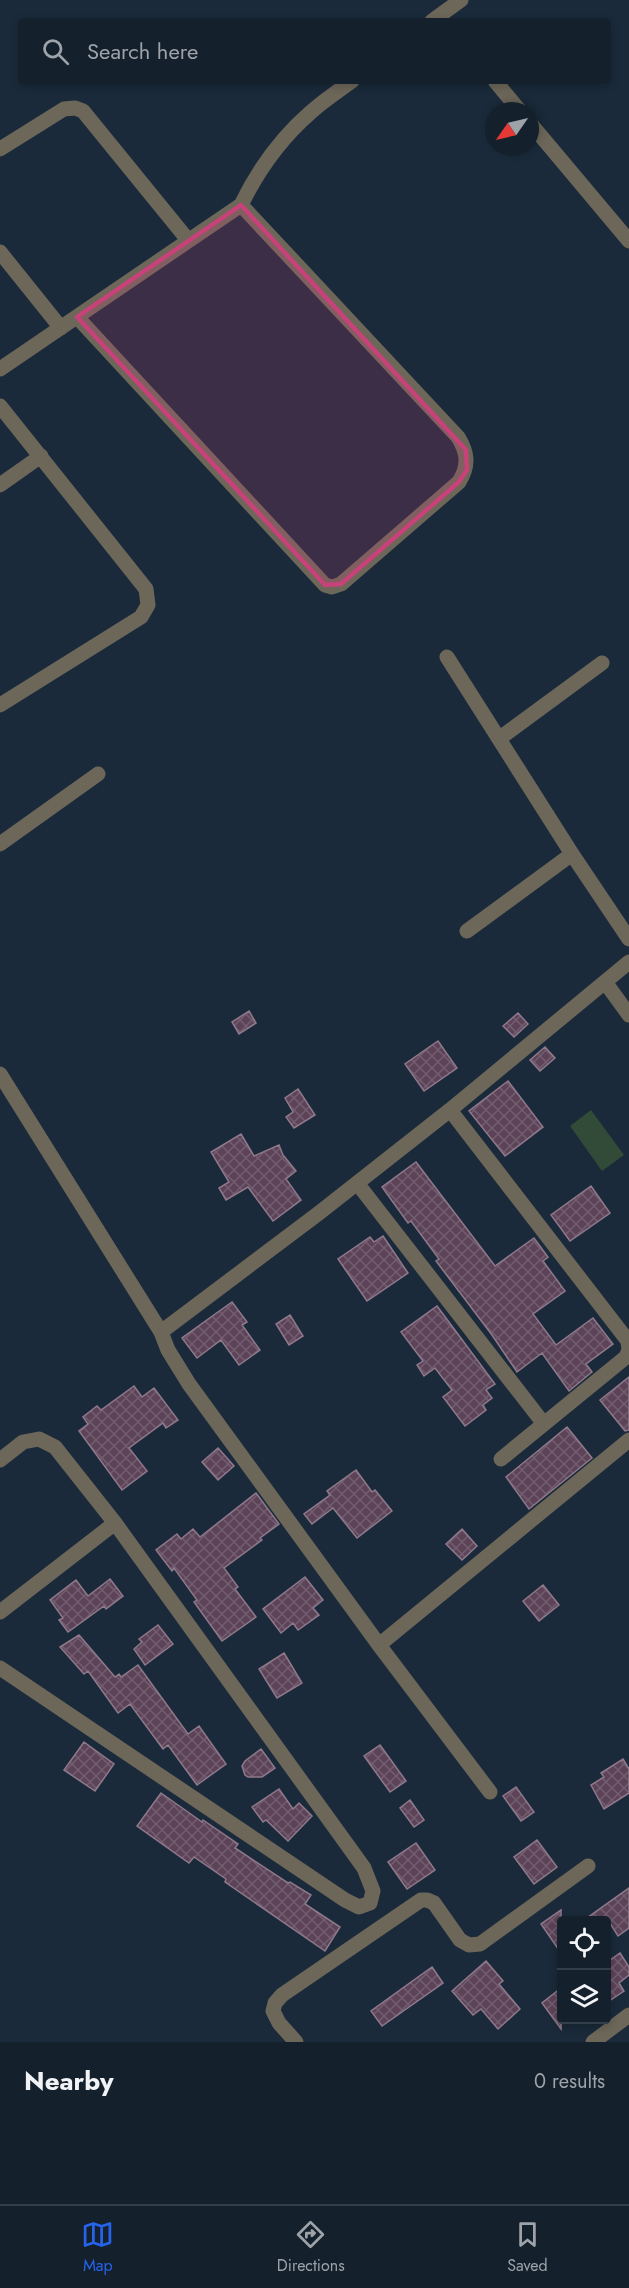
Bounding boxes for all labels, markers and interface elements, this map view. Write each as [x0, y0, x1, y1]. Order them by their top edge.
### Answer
search box [18, 18, 611, 84]
icon: search [39, 35, 72, 68]
text: Search here [87, 35, 198, 67]
north arrow [485, 102, 539, 156]
map controls [557, 1916, 611, 2024]
button: locate [557, 1916, 611, 1970]
button: layers [557, 1970, 611, 2024]
text: Nearby [24, 2062, 113, 2100]
text: 0 results [534, 2067, 605, 2096]
tab: Map [81, 2218, 114, 2277]
tab: Directions [277, 2218, 345, 2277]
tab: Saved [507, 2218, 548, 2277]

